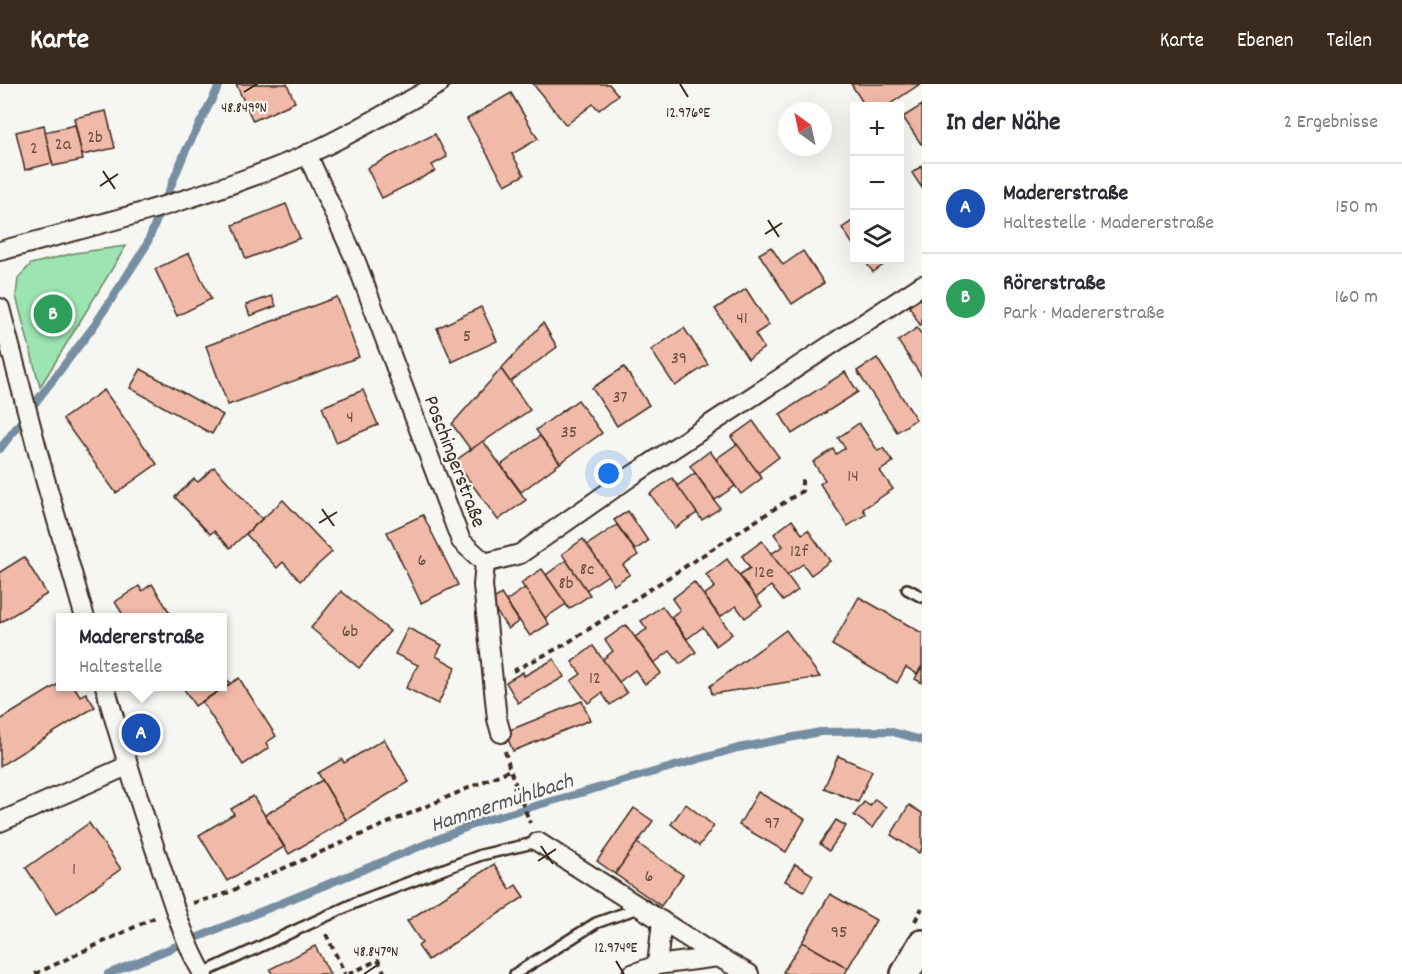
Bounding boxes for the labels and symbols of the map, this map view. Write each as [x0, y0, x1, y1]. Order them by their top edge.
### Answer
text: 48.849°N [221, 98, 267, 120]
north arrow [778, 102, 832, 156]
text: 12.976°E [666, 103, 710, 125]
house number: 2b [87, 126, 103, 151]
house number: 2a [55, 133, 72, 158]
house number: 2 [30, 137, 38, 162]
pin: B [34, 292, 72, 336]
house number: 41 [736, 307, 748, 332]
house number: 5 [463, 325, 471, 350]
house number: 39 [671, 347, 687, 372]
house number: 37 [613, 386, 628, 411]
street label: Poschingerstraße [414, 392, 492, 532]
house number: 4 [346, 406, 354, 431]
house number: 35 [561, 421, 577, 446]
your location [594, 459, 623, 488]
house number: 14 [847, 465, 859, 490]
house number: 12f [790, 540, 809, 565]
house number: 6 [418, 549, 426, 574]
house number: 8c [580, 558, 594, 583]
house number: 12e [754, 561, 774, 586]
house number: 8b [558, 572, 574, 597]
house number: 6b [342, 620, 359, 645]
house number: 12 [589, 667, 601, 692]
pin: A [122, 710, 160, 756]
water label: Hammermühlbach [427, 766, 578, 842]
house number: 97 [764, 812, 780, 837]
house number: 1 [72, 858, 76, 883]
house number: 6 [645, 865, 653, 890]
house number: 95 [831, 921, 847, 946]
text: 12.974°E [595, 938, 638, 960]
text: 48.847°N [354, 942, 398, 964]

